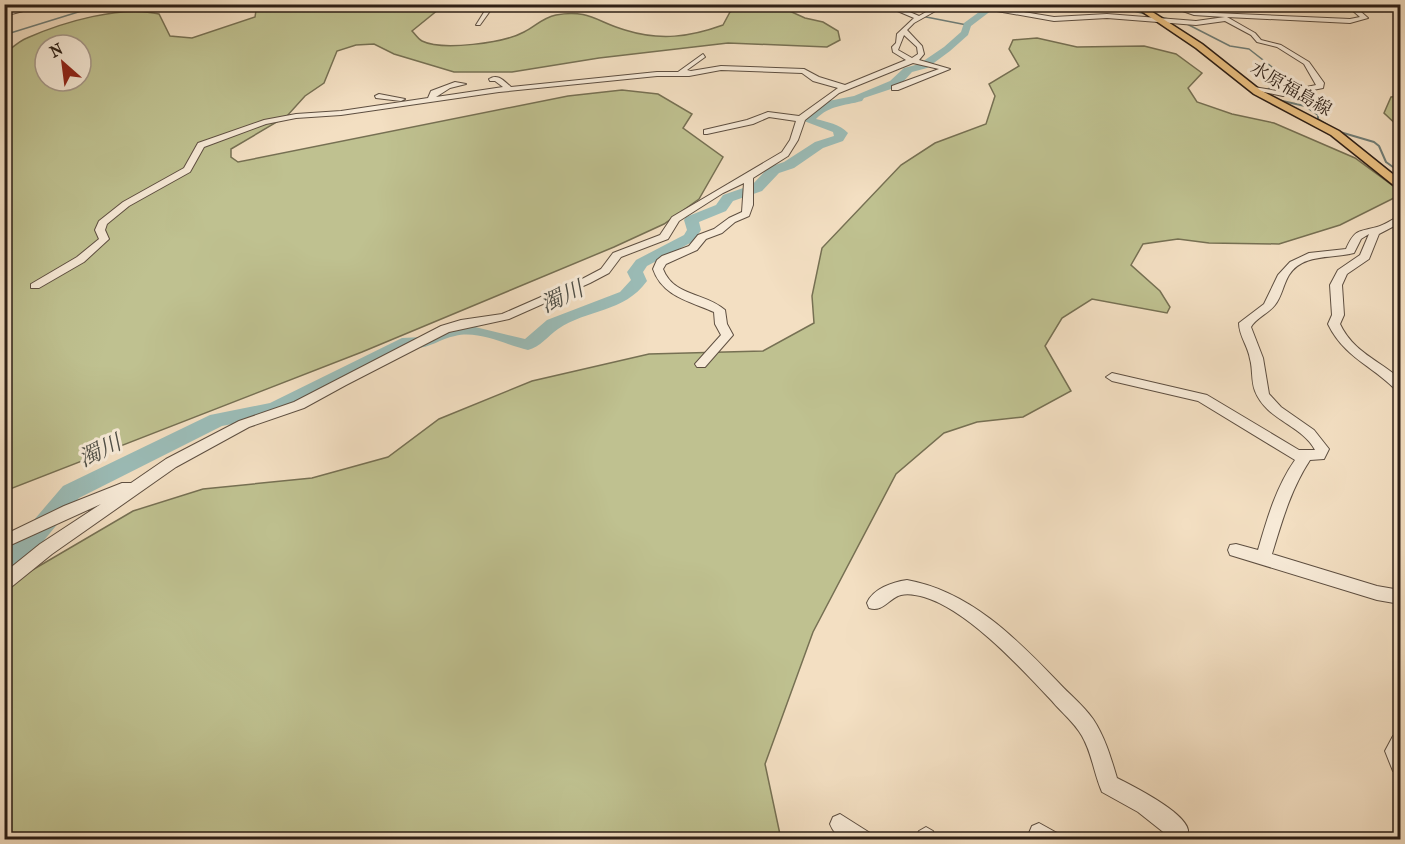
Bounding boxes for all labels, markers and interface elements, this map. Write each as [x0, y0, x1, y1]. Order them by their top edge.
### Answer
north arrow [33, 33, 93, 93]
text: N [46, 39, 67, 61]
street label: 水原福島線 [1247, 57, 1335, 121]
water label: 濁川 [537, 275, 589, 318]
water label: 濁川 [75, 429, 127, 472]

